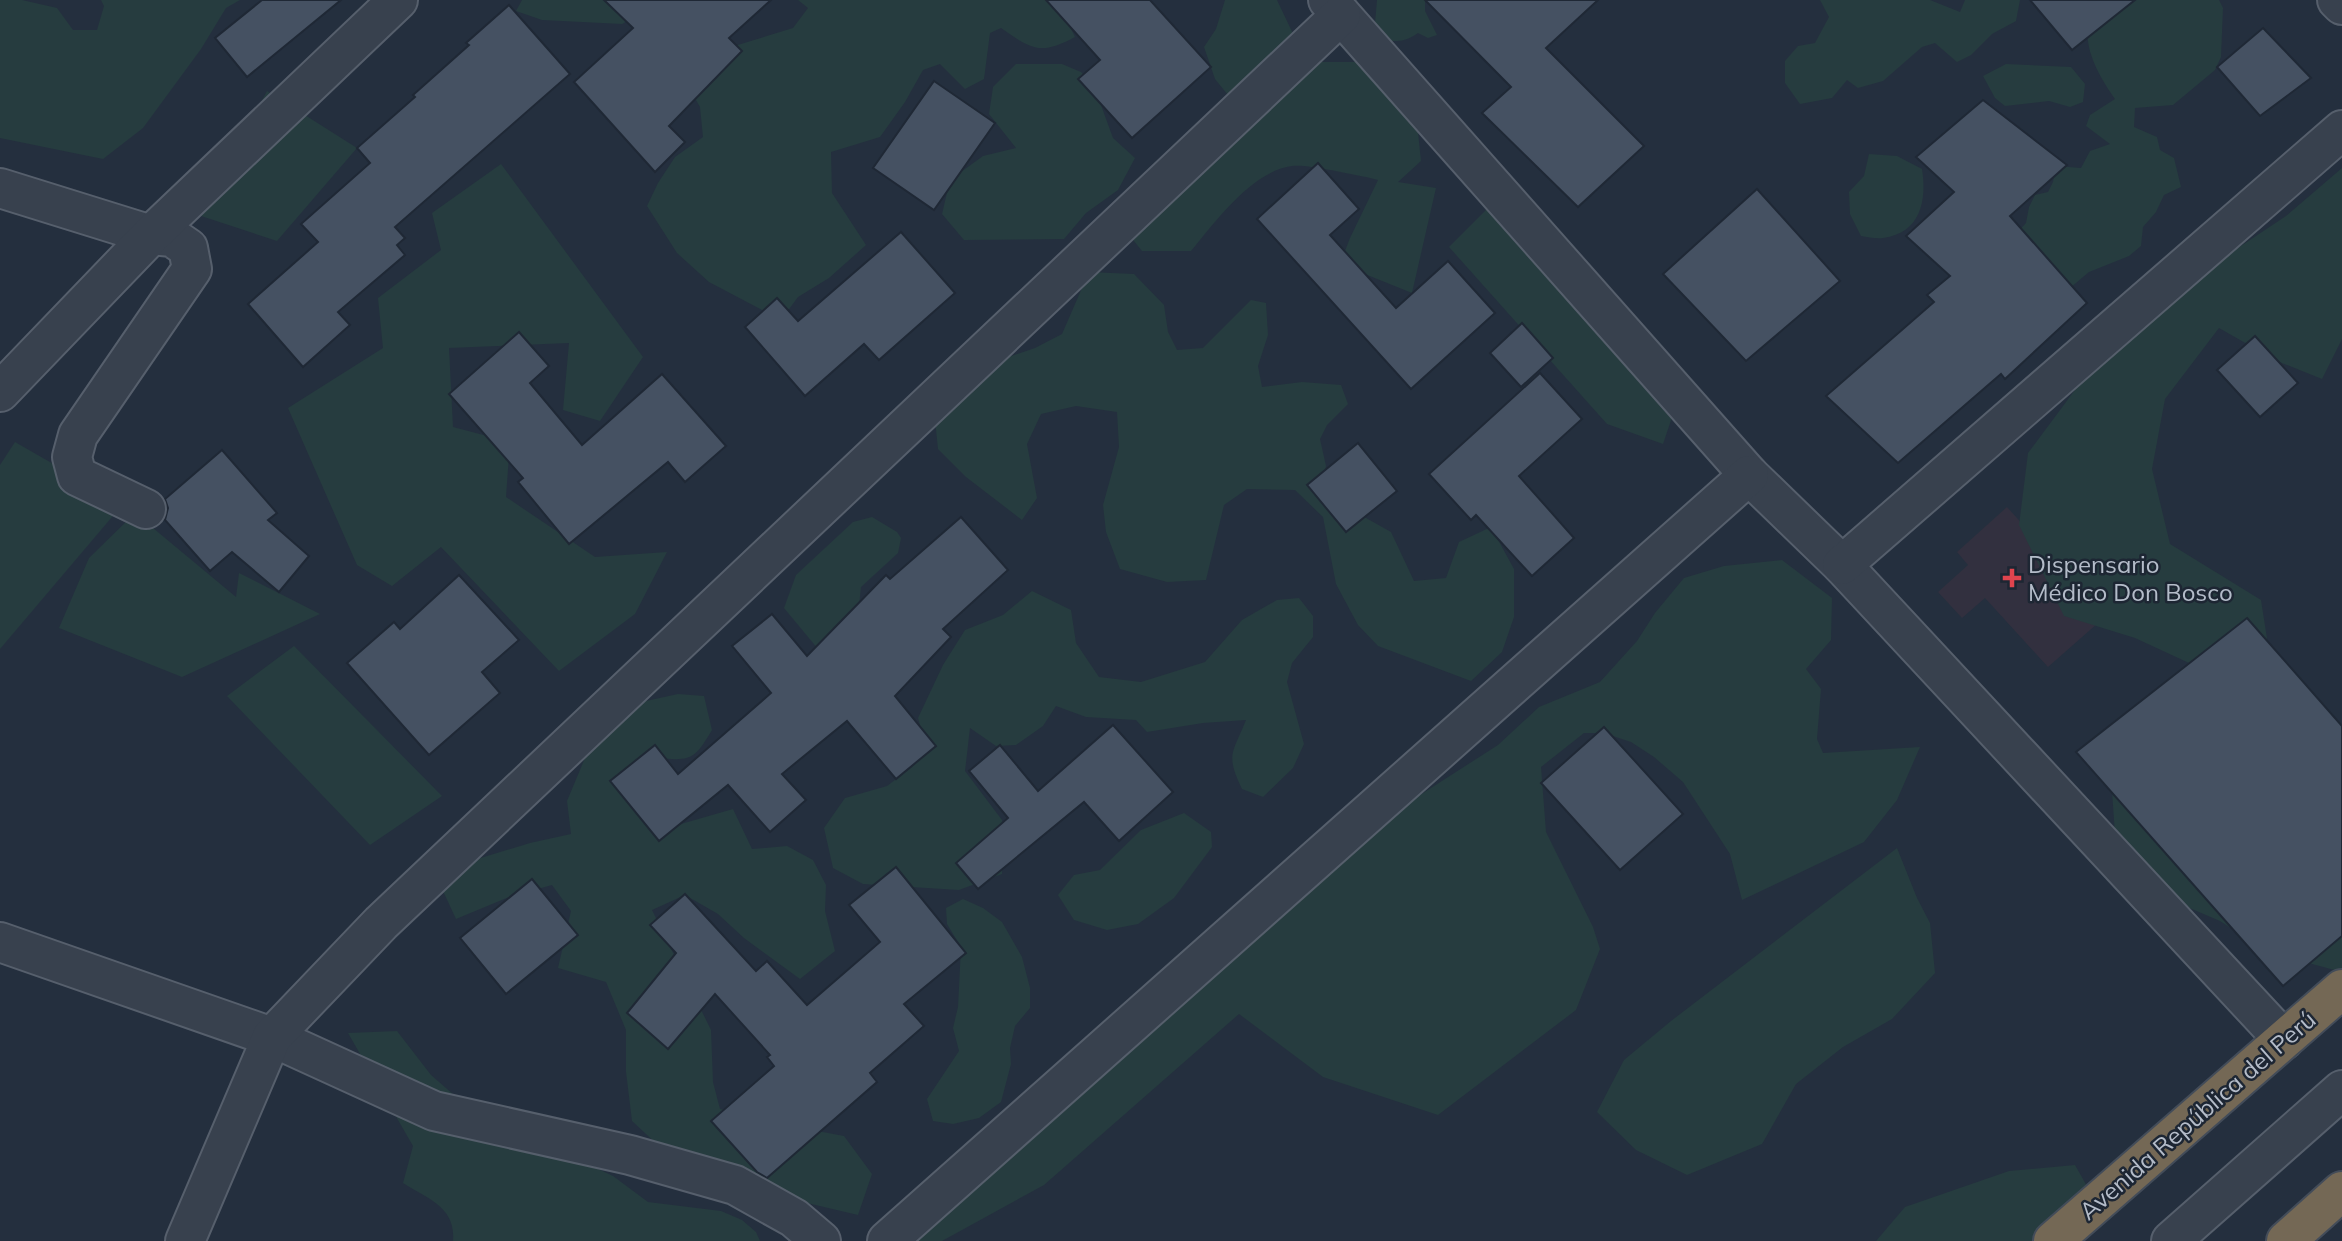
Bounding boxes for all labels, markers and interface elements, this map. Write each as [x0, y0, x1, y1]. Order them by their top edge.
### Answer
place label: Dispensario Médico Don Bosco [2028, 549, 2233, 607]
marker: Dispensario Médico Don Bosco [2002, 568, 2022, 588]
street label: Avenida República del Perú [2073, 1004, 2321, 1226]

